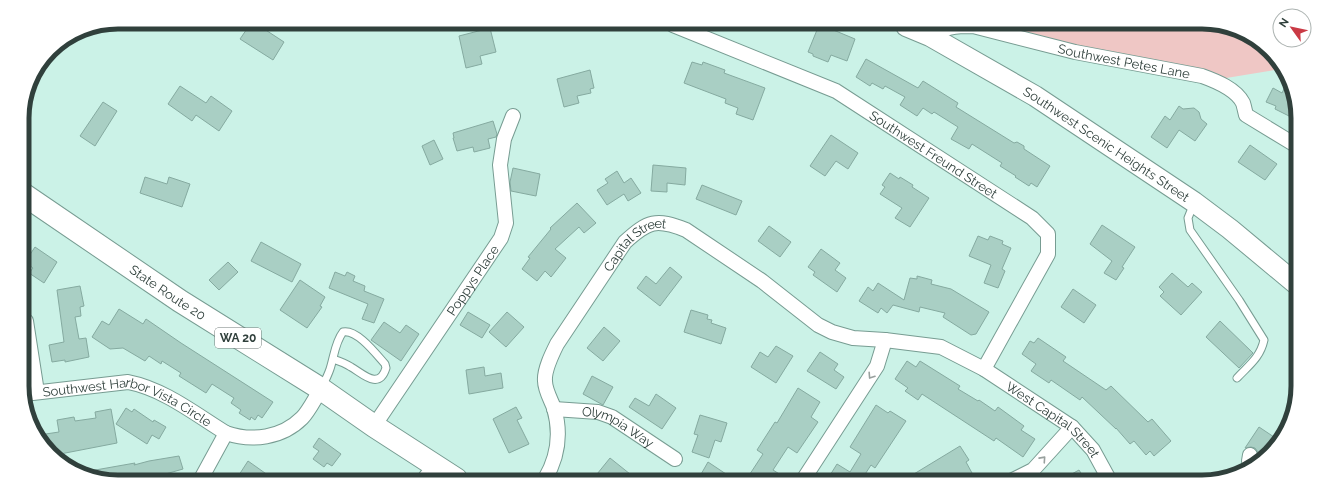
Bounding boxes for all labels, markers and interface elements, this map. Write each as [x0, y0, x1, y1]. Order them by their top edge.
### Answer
north arrow [1272, 8, 1312, 48]
text: N [1276, 16, 1292, 30]
street label: Southwest Petes Lane [1057, 40, 1192, 81]
street label: Southwest Scenic Heights Street [1021, 84, 1193, 205]
street label: Southwest Freund Street [867, 107, 1001, 201]
street label: Capital Street [600, 215, 668, 274]
street label: Poppys Place [443, 242, 502, 318]
street label: State Route 20 [127, 262, 209, 323]
road number: WA 20 [215, 328, 261, 348]
one-way arrow [868, 372, 876, 379]
street label: Southwest Harbor Vista Circle [42, 374, 215, 430]
street label: West Capital Street [1004, 378, 1103, 460]
street label: Olympia Way [582, 403, 657, 450]
one-way arrow [1038, 456, 1045, 464]

